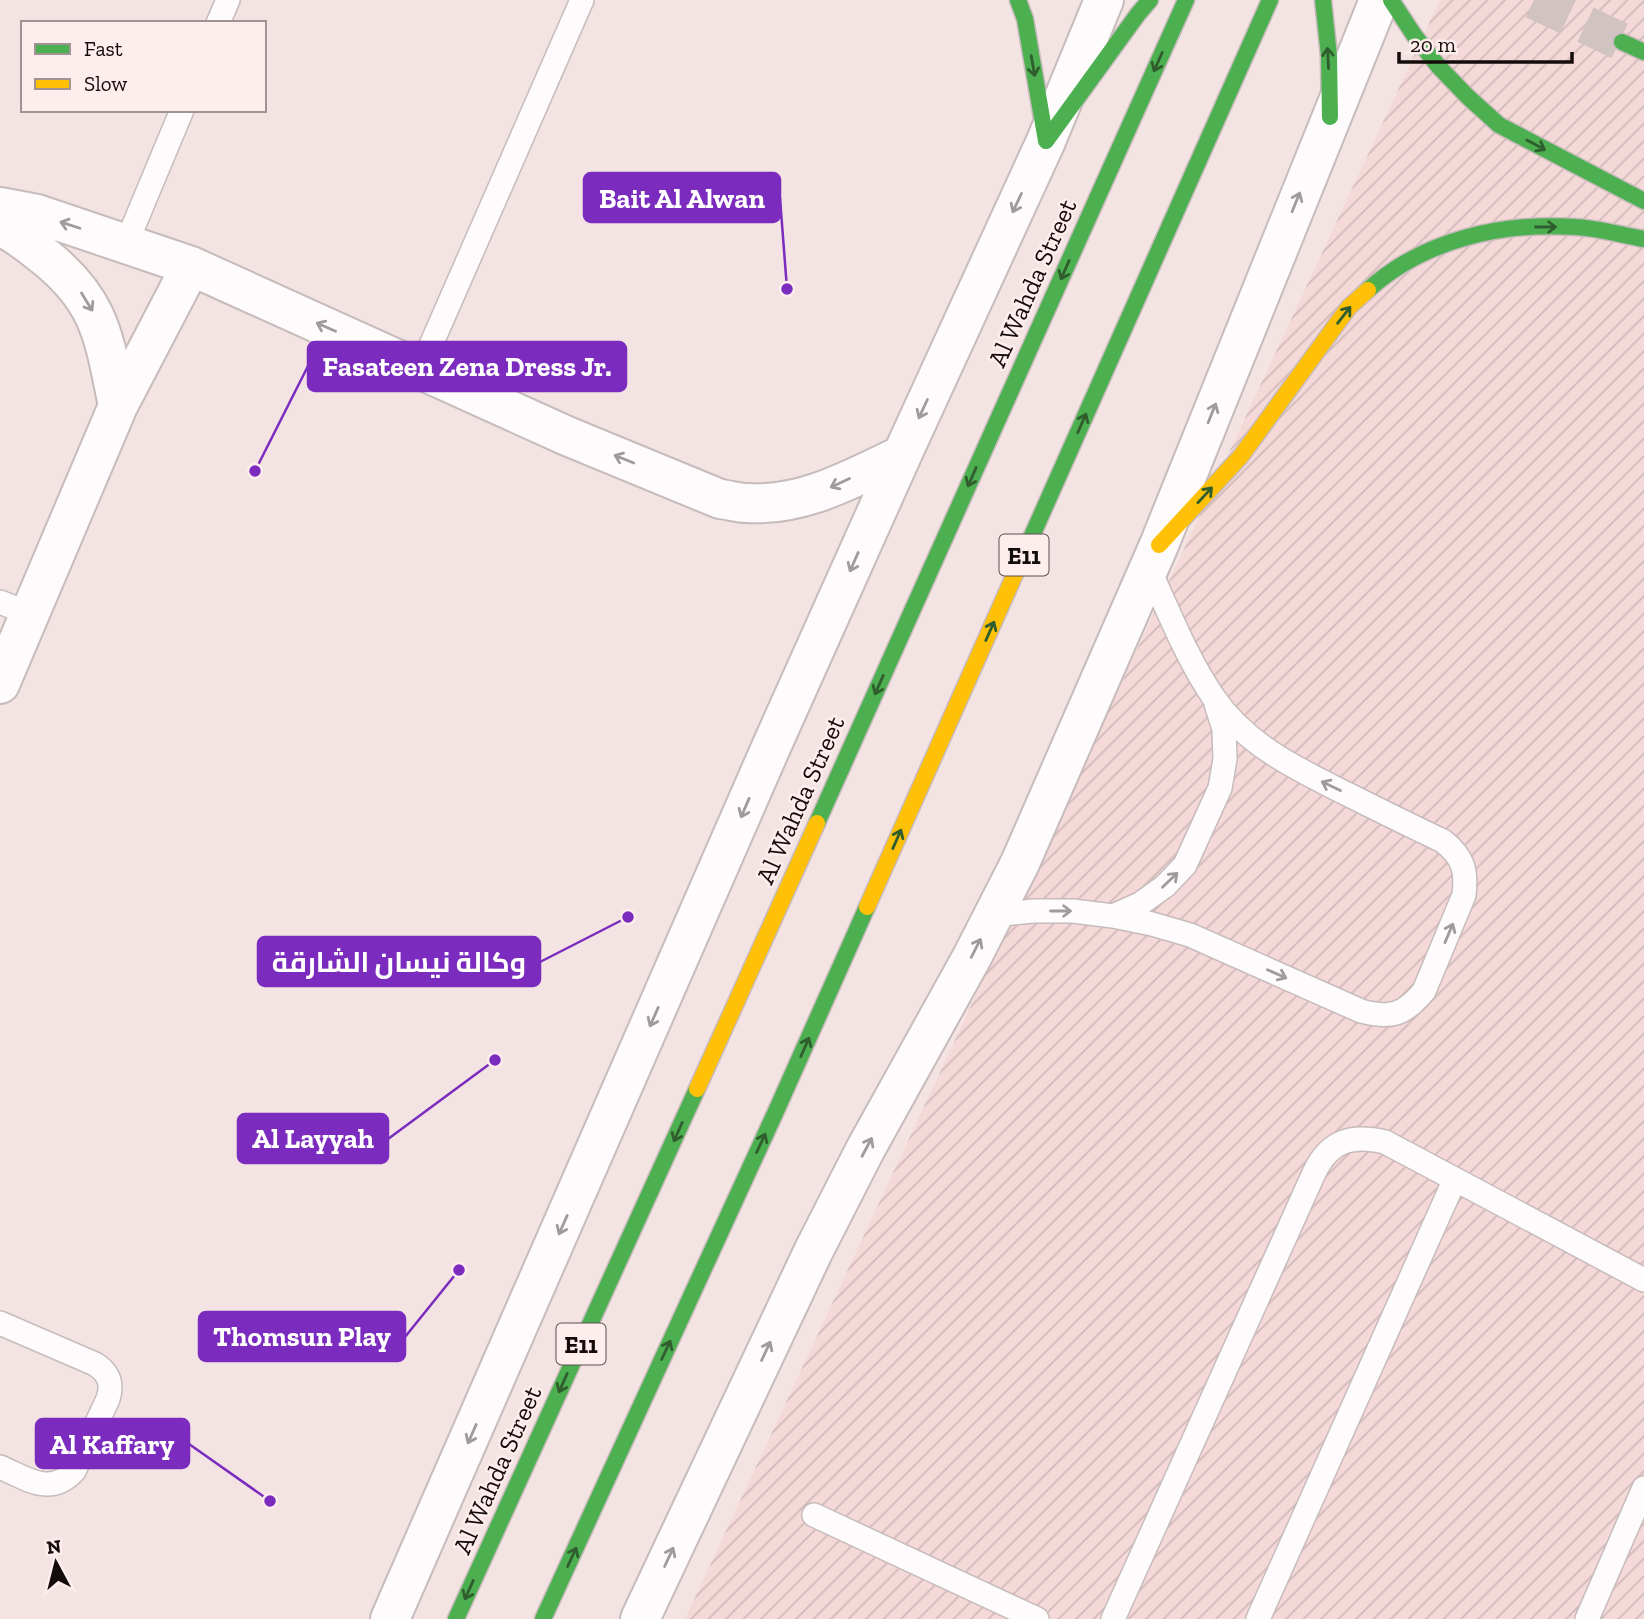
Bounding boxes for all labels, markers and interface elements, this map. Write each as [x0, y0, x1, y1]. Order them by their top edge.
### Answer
legend [21, 21, 266, 112]
scale bar [1399, 21, 1572, 65]
text: 20 m [1410, 32, 1456, 57]
text: Fast [84, 36, 123, 61]
one-way arrow [1322, 47, 1335, 70]
one-way arrow [1151, 51, 1164, 72]
one-way arrow [1027, 54, 1040, 77]
text: Slow [84, 71, 127, 96]
one-way arrow [1525, 139, 1546, 152]
callout: Bait Al Alwan [584, 173, 780, 222]
text: Bait Al Alwan [599, 182, 765, 215]
one-way arrow [1010, 191, 1023, 213]
one-way arrow [1291, 192, 1304, 213]
street label: Al Wahda Street [981, 194, 1083, 372]
one-way arrow [59, 218, 81, 230]
one-way arrow [1534, 220, 1557, 234]
one-way arrow [1058, 259, 1071, 280]
one-way arrow [80, 292, 94, 312]
one-way arrow [1336, 306, 1351, 324]
one-way arrow [316, 320, 337, 333]
callout: Fasateen Zena Dress Jr. [308, 342, 626, 391]
text: Fasateen Zena Dress Jr. [322, 350, 612, 383]
one-way arrow [916, 398, 929, 420]
one-way arrow [1206, 403, 1219, 424]
one-way arrow [1076, 413, 1089, 435]
one-way arrow [613, 452, 635, 465]
one-way arrow [965, 466, 978, 488]
one-way arrow [830, 477, 851, 491]
one-way arrow [1197, 487, 1214, 504]
road number: E11 [1000, 534, 1048, 576]
one-way arrow [847, 551, 860, 572]
one-way arrow [984, 621, 997, 642]
one-way arrow [872, 674, 885, 695]
street label: Al Wahda Street [749, 711, 851, 889]
one-way arrow [1321, 779, 1342, 793]
one-way arrow [738, 797, 751, 818]
one-way arrow [891, 829, 904, 850]
one-way arrow [1161, 872, 1178, 889]
one-way arrow [1049, 904, 1072, 918]
one-way arrow [1443, 922, 1456, 944]
callout: وكالة نيسان الشارقة [258, 937, 540, 986]
one-way arrow [970, 938, 984, 959]
text: وكالة نيسان الشارقة [272, 946, 526, 979]
one-way arrow [1266, 968, 1287, 981]
one-way arrow [647, 1005, 660, 1027]
one-way arrow [799, 1037, 812, 1058]
callout: Al Layyah [238, 1114, 388, 1163]
one-way arrow [671, 1121, 684, 1142]
text: Al Layyah [252, 1122, 374, 1155]
one-way arrow [755, 1133, 768, 1155]
one-way arrow [860, 1137, 874, 1158]
one-way arrow [556, 1214, 569, 1235]
callout: Thomsun Play [199, 1312, 405, 1361]
text: Thomsun Play [213, 1320, 391, 1353]
road number: E11 [556, 1324, 606, 1364]
one-way arrow [660, 1340, 674, 1361]
one-way arrow [760, 1341, 773, 1362]
one-way arrow [556, 1372, 569, 1393]
street label: Al Wahda Street [446, 1381, 548, 1559]
callout: Al Kaffary [36, 1419, 189, 1468]
one-way arrow [465, 1422, 478, 1444]
text: Al Kaffary [50, 1428, 175, 1461]
north arrow [21, 1528, 91, 1598]
text: N [45, 1534, 63, 1559]
one-way arrow [566, 1547, 579, 1568]
one-way arrow [663, 1547, 677, 1568]
one-way arrow [462, 1579, 475, 1601]

